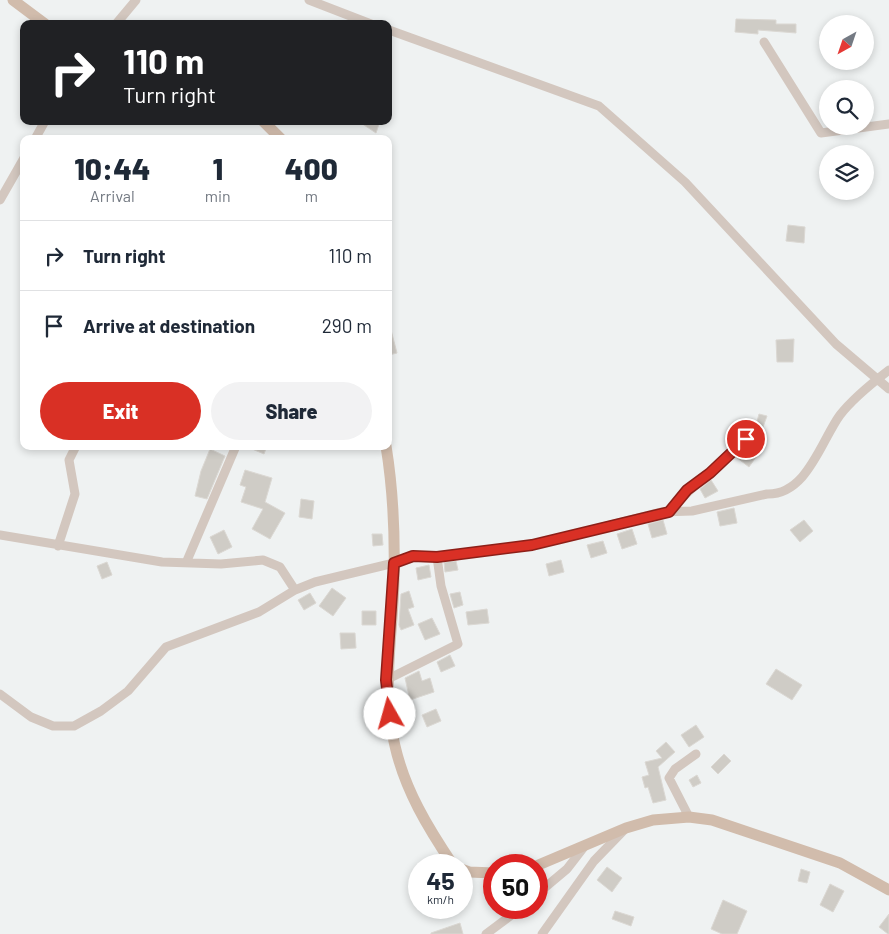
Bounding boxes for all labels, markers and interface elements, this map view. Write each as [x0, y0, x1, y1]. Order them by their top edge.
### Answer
north arrow [819, 15, 874, 70]
map controls [819, 15, 874, 200]
text: 110 m [123, 39, 204, 81]
icon: right [40, 40, 105, 105]
button: search [819, 80, 874, 135]
text: Turn right [123, 81, 216, 107]
button: layers [819, 145, 874, 200]
text: 10:44 [74, 150, 151, 186]
text: 1 [212, 150, 223, 186]
text: 400 [285, 150, 338, 186]
text: Arrival [90, 186, 135, 205]
text: min [205, 186, 231, 205]
text: m [305, 186, 318, 205]
icon: right [40, 242, 68, 270]
text: Turn right [83, 244, 165, 267]
text: 110 m [328, 244, 372, 267]
icon: arrive [40, 312, 68, 340]
text: Arrive at destination [83, 314, 255, 337]
text: 290 m [322, 314, 372, 337]
button: Exit [40, 382, 201, 440]
button: Share [211, 382, 372, 440]
pin [725, 418, 767, 460]
icon: arrive [732, 425, 760, 453]
position arrow [363, 687, 415, 739]
speed limit sign: 50 [483, 854, 548, 919]
text: 45 [426, 865, 455, 895]
text: km/h [427, 892, 454, 906]

